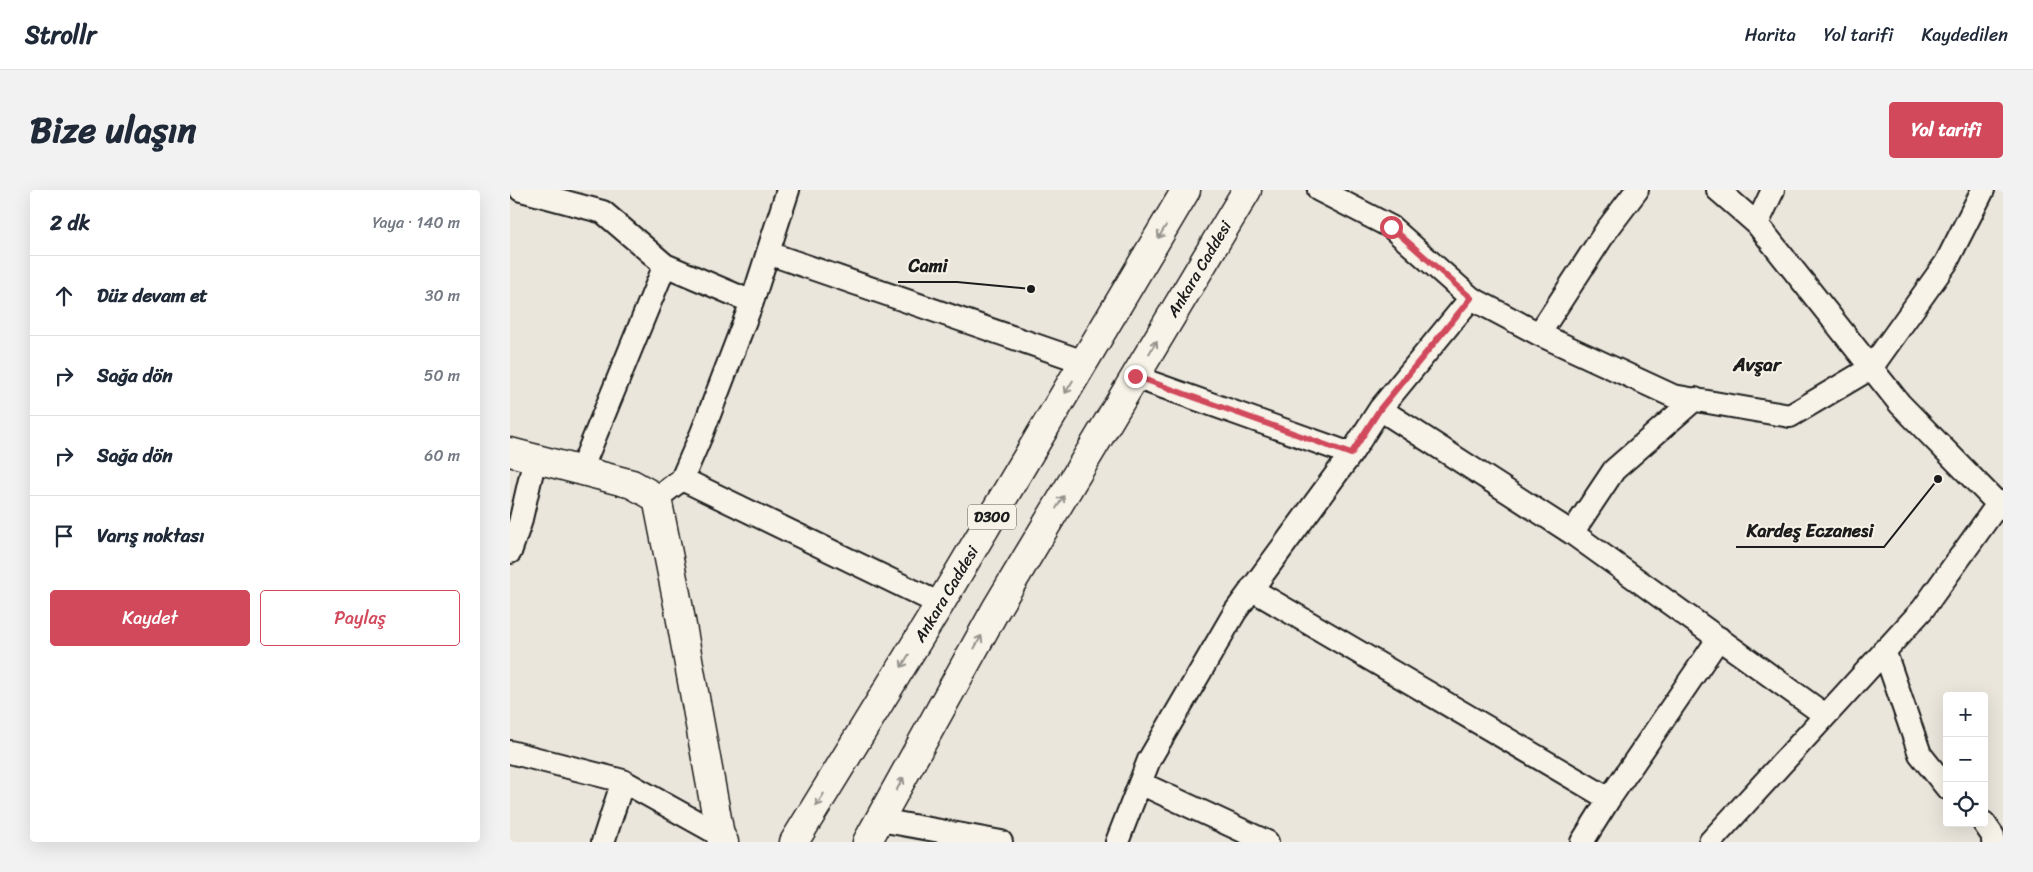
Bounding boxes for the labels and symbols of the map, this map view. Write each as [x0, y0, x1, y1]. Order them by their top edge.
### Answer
street label: Ankara Caddesi [1158, 215, 1240, 324]
route start [1380, 216, 1403, 239]
one-way arrow [1156, 224, 1166, 238]
callout: Cami [898, 249, 957, 282]
text: Cami [907, 250, 949, 282]
one-way arrow [1148, 341, 1158, 355]
district label: Avşar [1732, 348, 1783, 381]
route end [1124, 365, 1147, 388]
one-way arrow [1064, 379, 1074, 393]
one-way arrow [1056, 495, 1066, 509]
road number: D300 [968, 504, 1016, 530]
callout: Kardeş Eczanesi [1736, 514, 1884, 547]
text: Kardeş Eczanesi [1746, 515, 1874, 547]
street label: Ankara Caddesi [905, 540, 987, 649]
one-way arrow [974, 635, 983, 650]
one-way arrow [900, 654, 910, 668]
one-way arrow [895, 778, 905, 792]
one-way arrow [815, 792, 825, 806]

